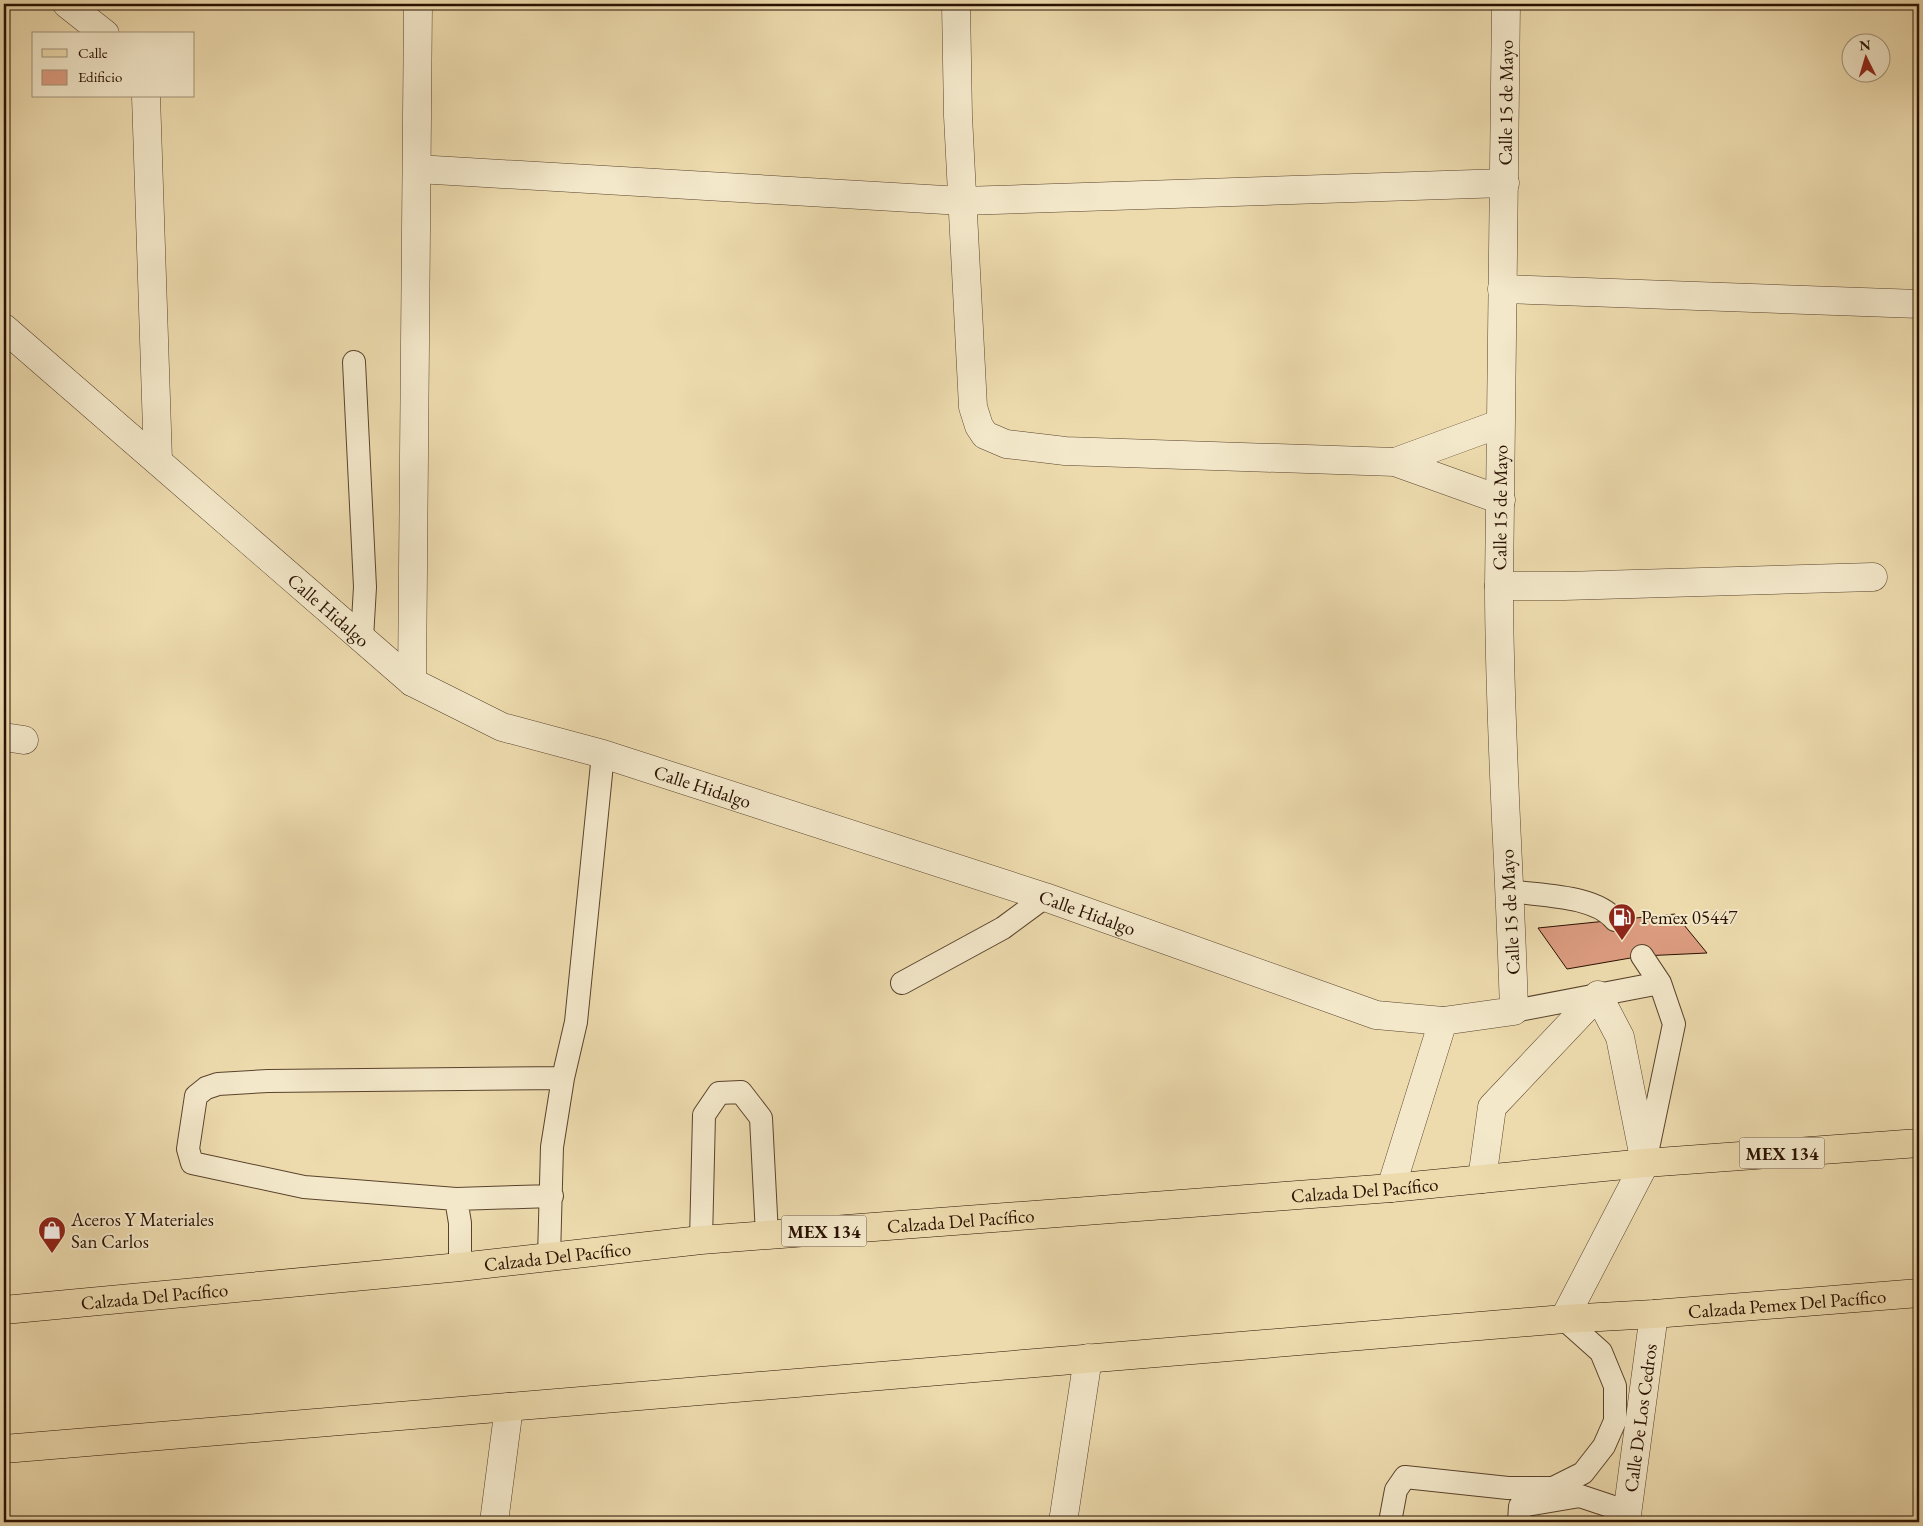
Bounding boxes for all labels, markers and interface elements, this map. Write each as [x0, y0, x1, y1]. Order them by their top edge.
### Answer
legend [32, 32, 195, 98]
north arrow [1840, 32, 1890, 82]
text: N [1858, 36, 1872, 55]
street label: Calle 15 de Mayo [1492, 40, 1518, 166]
text: Calle [78, 43, 108, 62]
text: Edificio [78, 67, 122, 86]
street label: Calle 15 de Mayo [1487, 445, 1513, 571]
street label: Calle Hidalgo [282, 567, 375, 652]
street label: Calle Hidalgo [651, 759, 754, 814]
street label: Calle 15 de Mayo [1494, 849, 1526, 975]
street label: Calle Hidalgo [1036, 883, 1139, 941]
fuel station icon: Pemex 05447 [1607, 902, 1637, 941]
place label: Pemex 05447 [1641, 905, 1738, 930]
road number: MEX 134 [1740, 1138, 1824, 1168]
street label: Calzada Del Pacífico [1290, 1171, 1439, 1208]
street label: Calzada Del Pacífico [886, 1202, 1035, 1238]
place label: Aceros Y Materiales San Carlos [70, 1207, 214, 1254]
shop icon: Aceros Y Materiales San Carlos [37, 1215, 67, 1254]
road number: MEX 134 [782, 1216, 866, 1246]
street label: Calzada Del Pacífico [483, 1235, 632, 1277]
street label: Calzada Del Pacífico [80, 1276, 229, 1315]
street label: Calzada Pemex Del Pacífico [1687, 1283, 1887, 1324]
street label: Calle De Los Cedros [1618, 1342, 1662, 1494]

